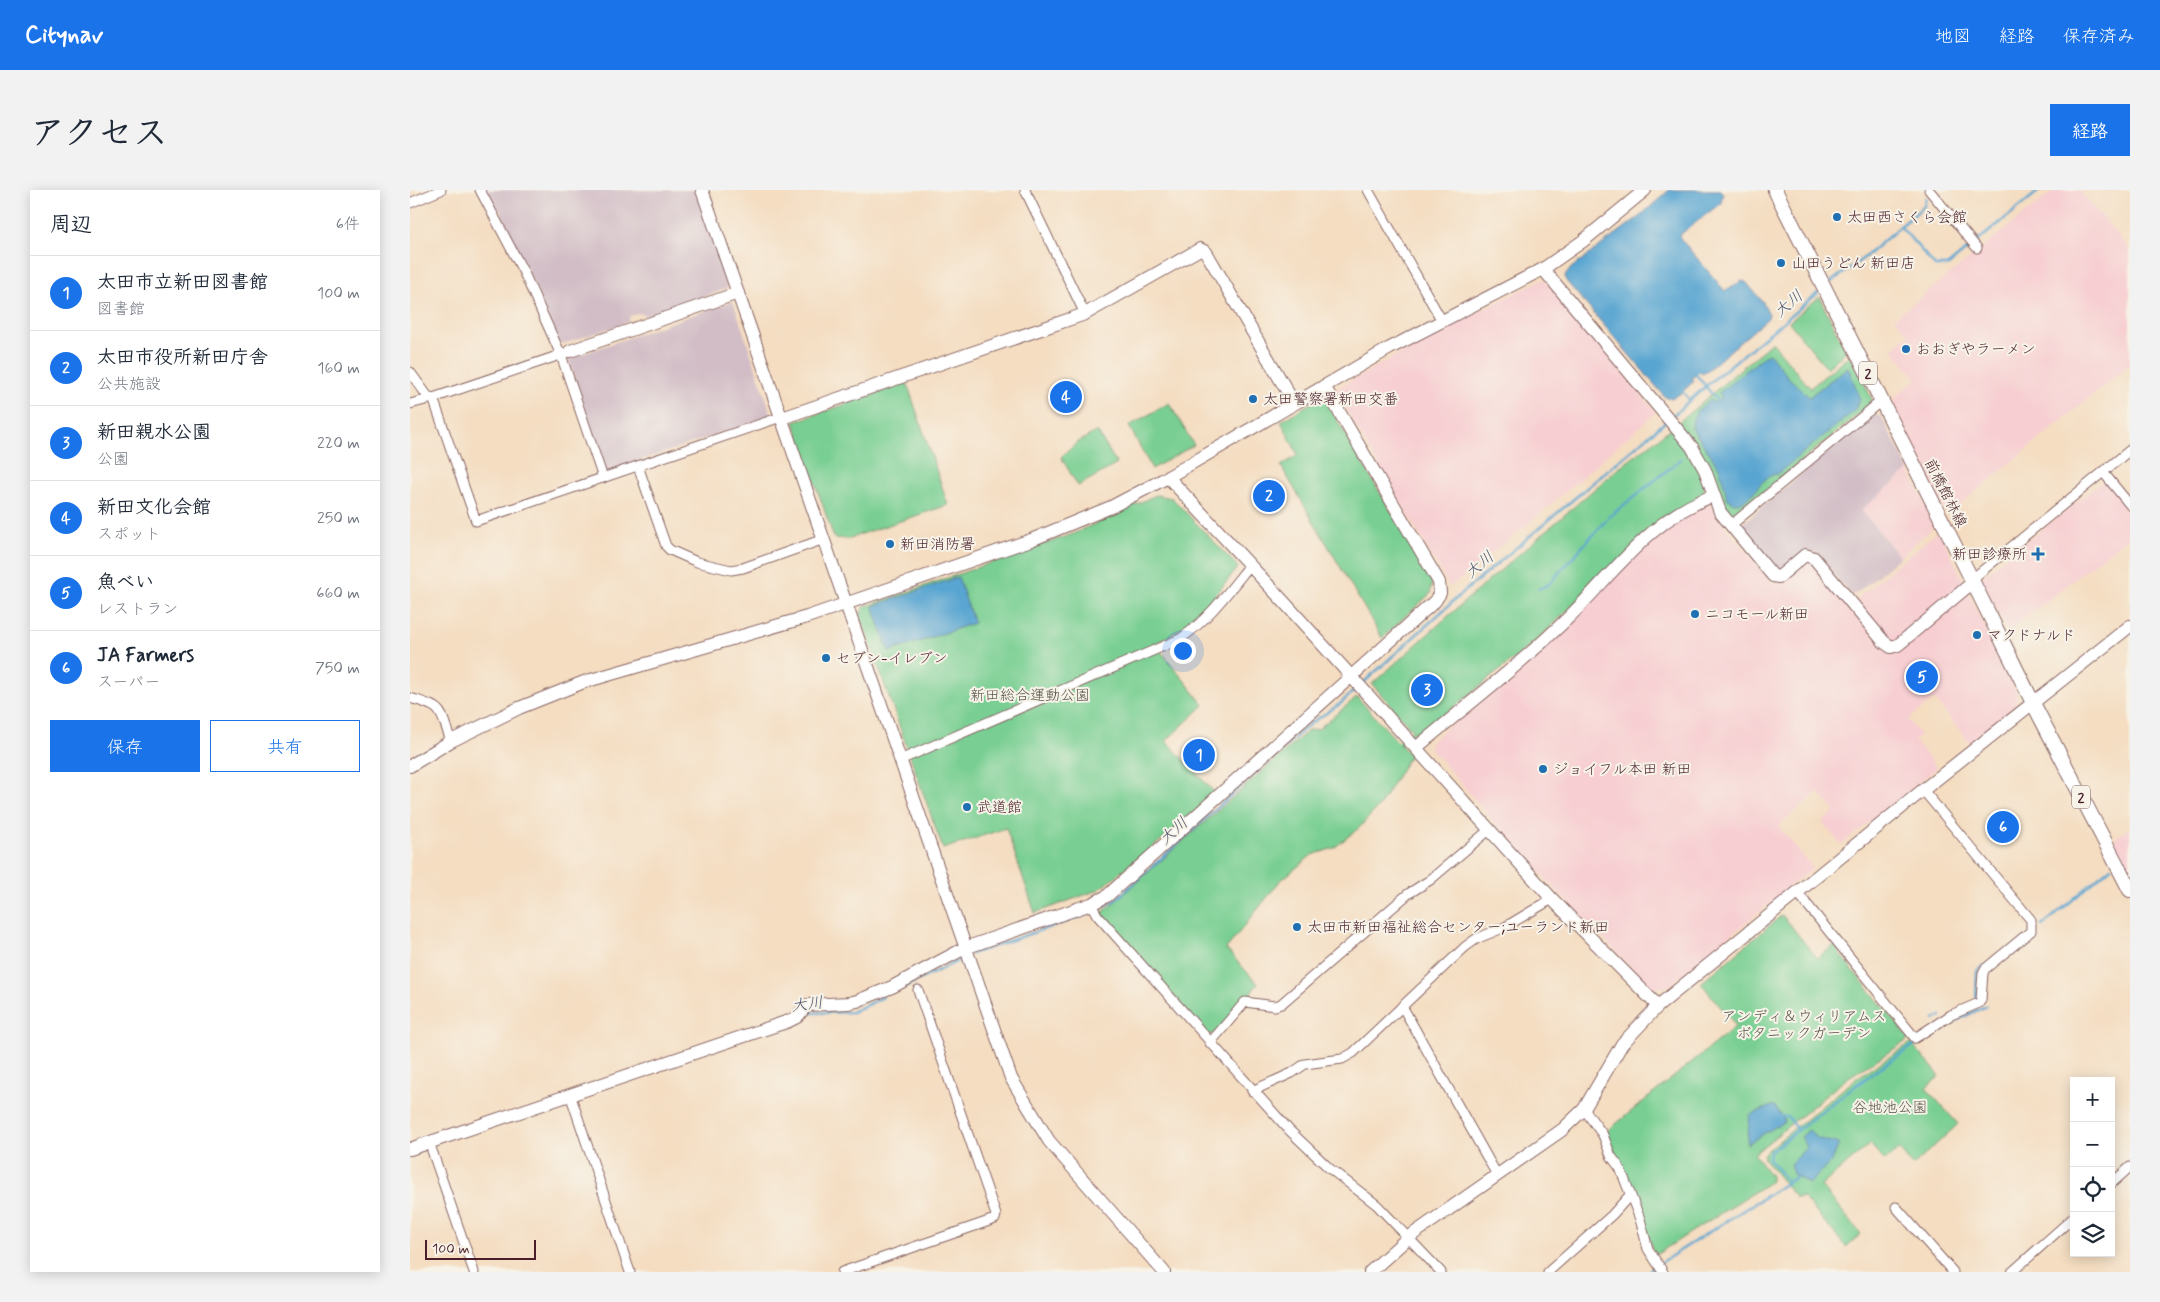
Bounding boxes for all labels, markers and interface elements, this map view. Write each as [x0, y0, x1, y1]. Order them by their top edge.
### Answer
text: Citynav [25, 20, 103, 51]
text: 地図 [1935, 25, 1971, 49]
text: 経路 [1999, 25, 2035, 49]
text: 保存済み [2063, 25, 2135, 49]
button: 経路 [2050, 104, 2130, 156]
text: アクセス [30, 111, 168, 157]
place label: 太田西さくら会館 [1847, 208, 1967, 228]
text: 周辺 [50, 211, 92, 239]
marker: 太田西さくら会館 [1831, 211, 1843, 223]
text: 6件 [336, 214, 360, 235]
place label: 山田うどん 新田店 [1791, 254, 1915, 274]
marker: 山田うどん 新田店 [1775, 257, 1787, 269]
text: 太田市立新田図書館 [97, 270, 268, 295]
text: 1 [62, 283, 70, 304]
text: 100 m [317, 283, 360, 304]
water label: 大川 [1770, 286, 1808, 322]
text: 図書館 [97, 299, 145, 320]
place label: おおぎやラーメン [1916, 340, 2036, 360]
marker: おおぎやラーメン [1900, 343, 1912, 355]
text: 太田市役所新田庁舎 [97, 345, 268, 370]
text: 2 [62, 358, 70, 379]
text: 160 m [317, 358, 360, 379]
road number: 2 [1859, 362, 1877, 384]
text: 公共施設 [97, 374, 161, 395]
pin: 4 [1050, 378, 1082, 416]
place label: 太田警察署新田交番 [1263, 390, 1398, 410]
marker: 太田警察署新田交番 [1247, 393, 1259, 405]
text: 新田親水公園 [97, 420, 211, 445]
text: 3 [62, 433, 70, 454]
text: 220 m [317, 433, 360, 454]
text: 公園 [97, 449, 129, 470]
street label: 前橋館林線 [1919, 455, 1971, 531]
pin: 2 [1253, 477, 1285, 515]
text: 新田文化会館 [97, 495, 211, 520]
text: 4 [61, 508, 71, 529]
text: 250 m [317, 508, 360, 529]
text: スポット [97, 524, 161, 545]
place label: 新田消防署 [900, 535, 975, 555]
marker: 新田消防署 [884, 538, 896, 550]
place label: 新田診療所 [1952, 545, 2027, 565]
water label: 大川 [1461, 547, 1499, 583]
marker: 新田診療所 [2031, 547, 2045, 561]
text: 魚べい [97, 570, 154, 595]
text: 5 [61, 583, 71, 604]
text: 660 m [316, 583, 360, 604]
text: レストラン [97, 599, 178, 620]
place label: ニコモール新田 [1705, 605, 1809, 625]
marker: ニコモール新田 [1689, 608, 1701, 620]
place label: マクドナルド [1987, 626, 2076, 646]
marker: マクドナルド [1971, 629, 1983, 641]
your location [1170, 638, 1196, 664]
text: JA Farmers [97, 643, 194, 668]
place label: セブン-イレブン [836, 649, 948, 669]
marker: セブン-イレブン [820, 652, 832, 664]
text: 6 [62, 658, 70, 679]
text: 750 m [315, 658, 360, 679]
pin: 5 [1906, 658, 1938, 696]
pin: 3 [1411, 671, 1443, 709]
text: スーパー [97, 672, 160, 693]
park label: 新田総合運動公園 [970, 686, 1090, 706]
button: 保存 [50, 720, 200, 772]
button: 共有 [210, 720, 360, 772]
pin: 1 [1183, 736, 1215, 774]
place label: ジョイフル本田 新田 [1553, 760, 1691, 780]
marker: ジョイフル本田 新田 [1537, 763, 1549, 775]
road number: 2 [2072, 786, 2090, 808]
place label: 武道館 [977, 798, 1022, 818]
marker: 武道館 [961, 801, 973, 813]
pin: 6 [1987, 808, 2019, 846]
water label: 大川 [1155, 813, 1193, 850]
place label: 太田市新田福祉総合センター;ユーランド新田 [1307, 918, 1609, 938]
marker: 太田市新田福祉総合センター;ユーランド新田 [1291, 921, 1303, 933]
water label: 大川 [790, 992, 824, 1017]
park label: アンディ＆ウィリアムス ボタニックガーデン [1721, 1007, 1887, 1044]
map controls [2070, 1077, 2115, 1257]
button: + [2070, 1077, 2115, 1122]
park label: 谷地池公園 [1852, 1098, 1928, 1118]
button: − [2070, 1122, 2115, 1167]
button: locate [2070, 1167, 2115, 1212]
button: layers [2070, 1212, 2115, 1257]
scale bar [425, 1237, 536, 1260]
text: 100 m [432, 1240, 470, 1258]

